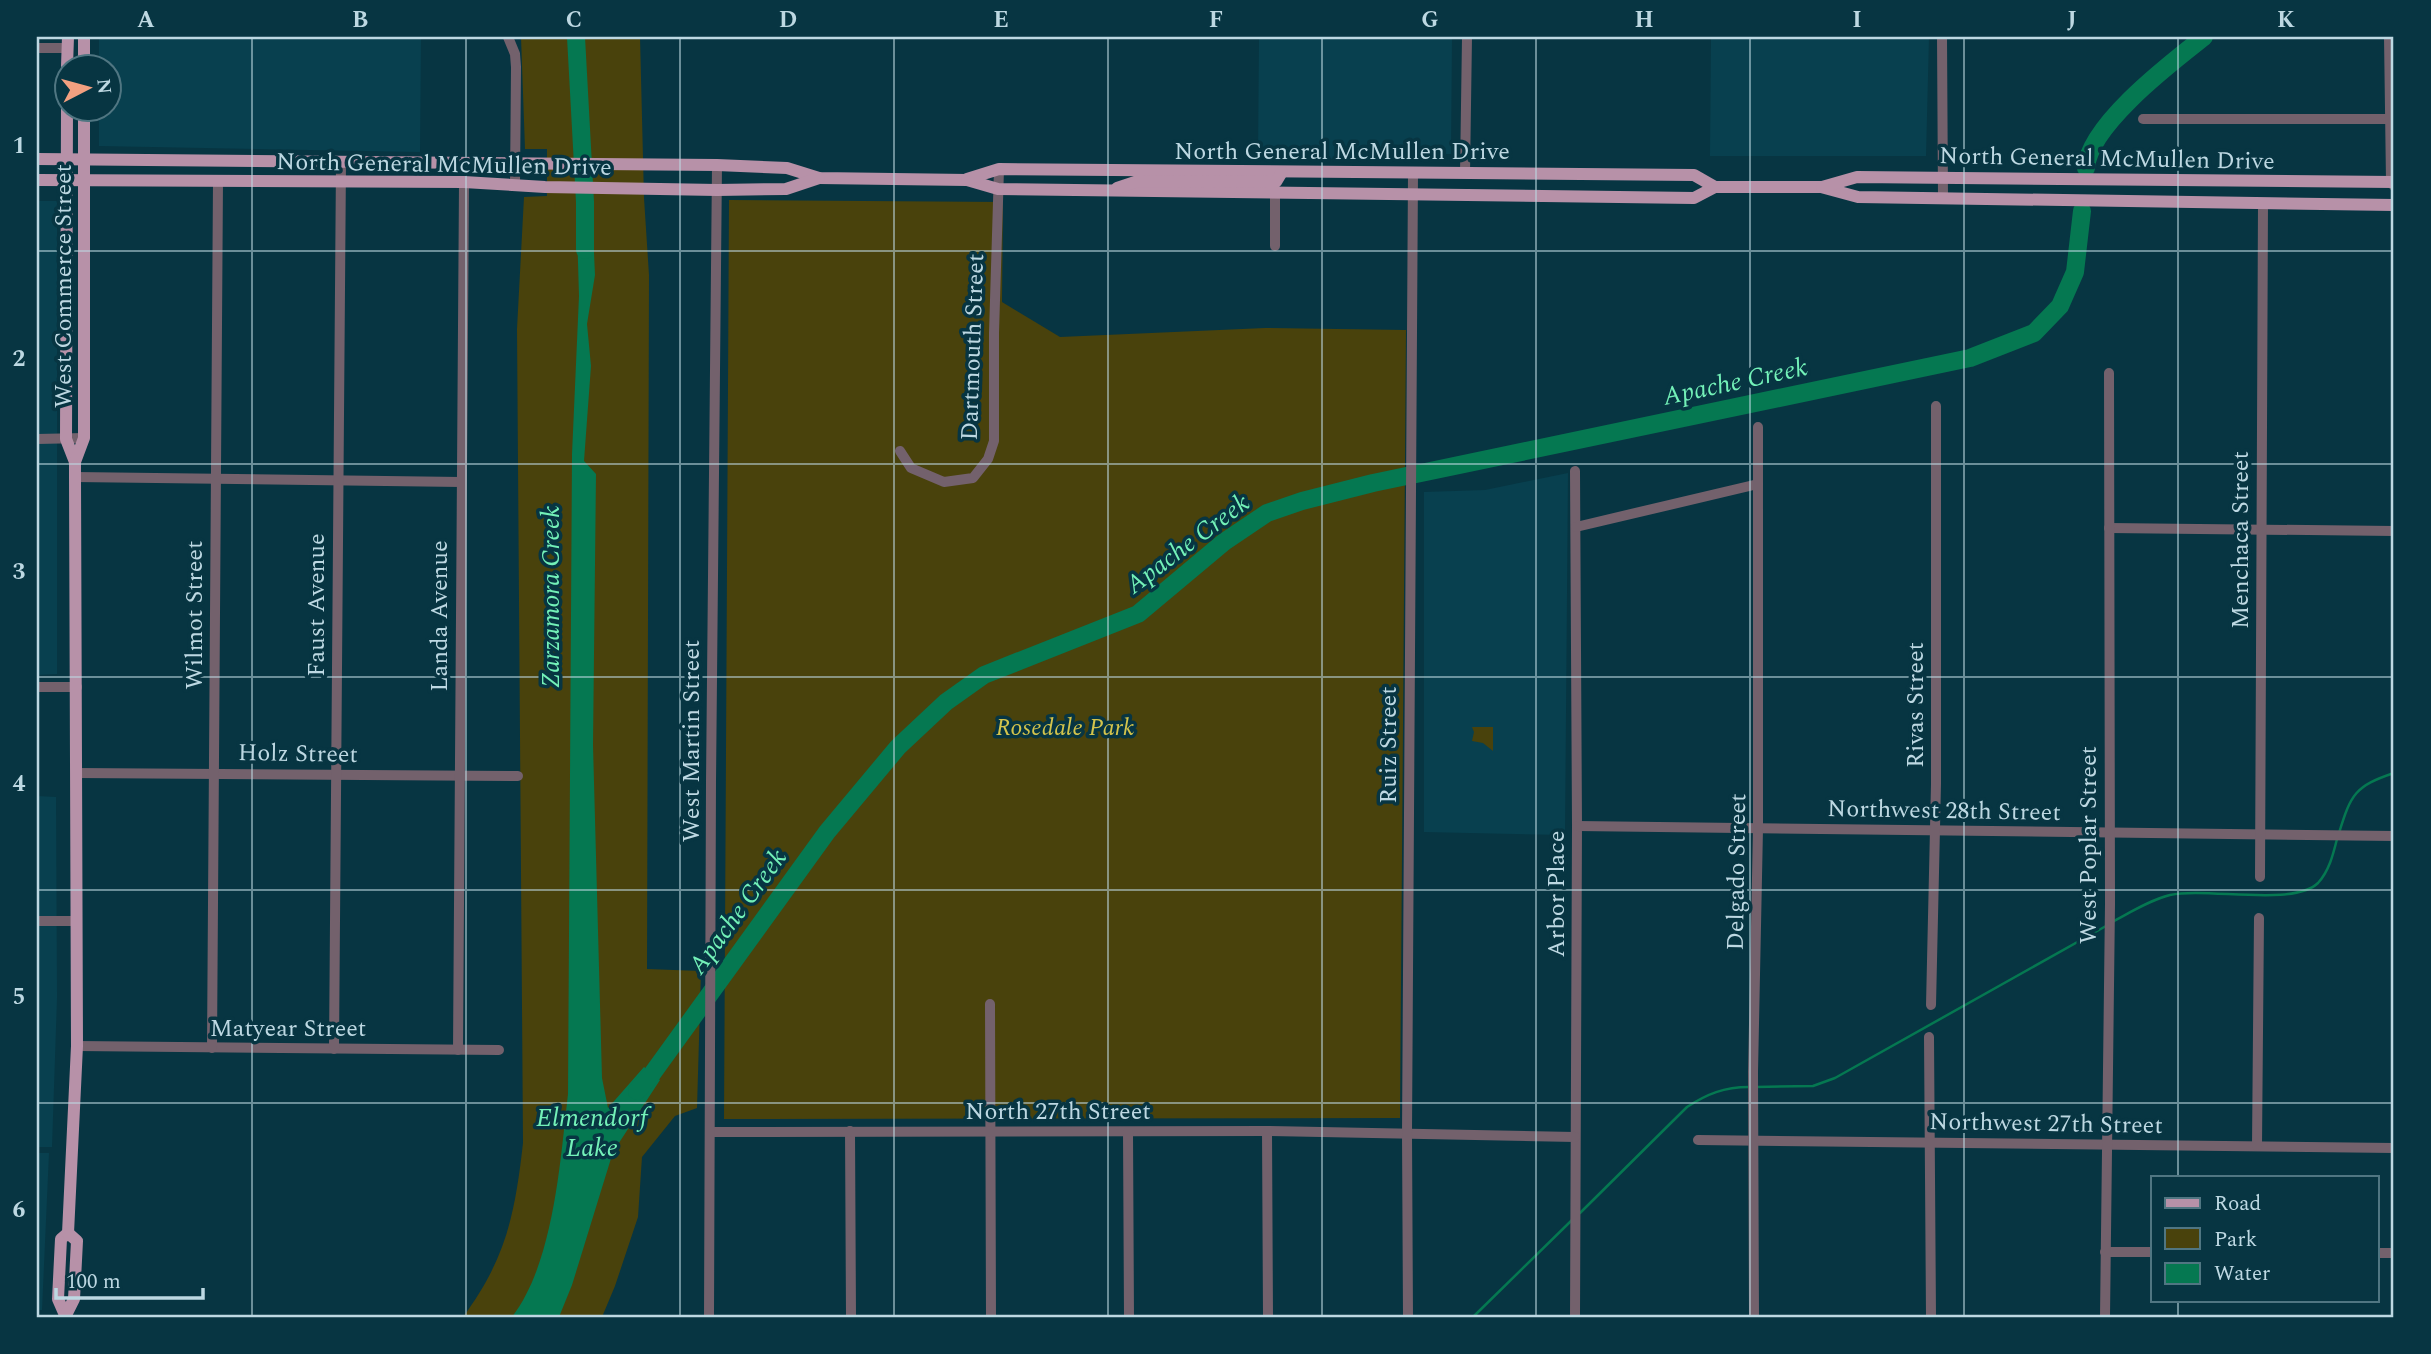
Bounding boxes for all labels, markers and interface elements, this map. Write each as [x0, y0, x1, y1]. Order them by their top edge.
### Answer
text: A [137, 3, 155, 38]
text: B [352, 3, 368, 38]
text: C [566, 3, 582, 38]
text: D [779, 3, 797, 38]
text: E [993, 3, 1009, 38]
text: F [1209, 3, 1223, 38]
text: G [1421, 3, 1439, 38]
text: H [1634, 3, 1654, 38]
text: I [1852, 3, 1862, 38]
text: J [2067, 3, 2077, 38]
text: K [2277, 3, 2295, 38]
north arrow [52, 52, 122, 122]
text: N [88, 77, 119, 96]
text: 1 [13, 129, 25, 164]
street label: North General McMullen Drive [1174, 134, 1510, 170]
street label: North General McMullen Drive [1939, 138, 2275, 180]
street label: North General McMullen Drive [276, 144, 612, 186]
street label: West Commerce Street [46, 164, 82, 408]
street label: Dartmouth Street [952, 253, 994, 441]
text: 2 [13, 342, 26, 377]
water label: Apache Creek [1658, 347, 1811, 417]
street label: Menchaca Street [2223, 451, 2259, 629]
water label: Apache Creek [1116, 484, 1258, 605]
water label: Zarzamora Creek [531, 506, 571, 688]
street label: Faust Avenue [299, 533, 335, 677]
street label: Landa Avenue [422, 540, 458, 692]
street label: Wilmot Street [177, 541, 213, 689]
text: 3 [13, 555, 26, 590]
street label: West Martin Street [674, 640, 710, 842]
street label: Rivas Street [1898, 642, 1934, 768]
street label: Ruiz Street [1371, 686, 1407, 804]
park label: Rosedale Park [996, 710, 1134, 746]
street label: Holz Street [238, 735, 358, 773]
street label: West Poplar Street [2071, 746, 2107, 944]
text: 4 [13, 767, 26, 802]
street label: Northwest 28th Street [1827, 791, 2061, 831]
street label: Delgado Street [1718, 793, 1756, 951]
street label: Arbor Place [1539, 831, 1575, 957]
water label: Apache Creek [678, 840, 797, 984]
text: 5 [13, 980, 25, 1015]
street label: Matyear Street [210, 1011, 366, 1047]
street label: North 27th Street [965, 1094, 1151, 1130]
water label: Elmendorf Lake [536, 1098, 652, 1168]
street label: Northwest 27th Street [1929, 1104, 2163, 1144]
legend [2151, 1176, 2378, 1302]
text: Road [2214, 1188, 2261, 1220]
text: 6 [13, 1193, 26, 1228]
text: Park [2214, 1224, 2258, 1256]
scale bar [56, 1256, 203, 1300]
text: Water [2214, 1258, 2270, 1290]
text: 100 m [66, 1266, 121, 1298]

